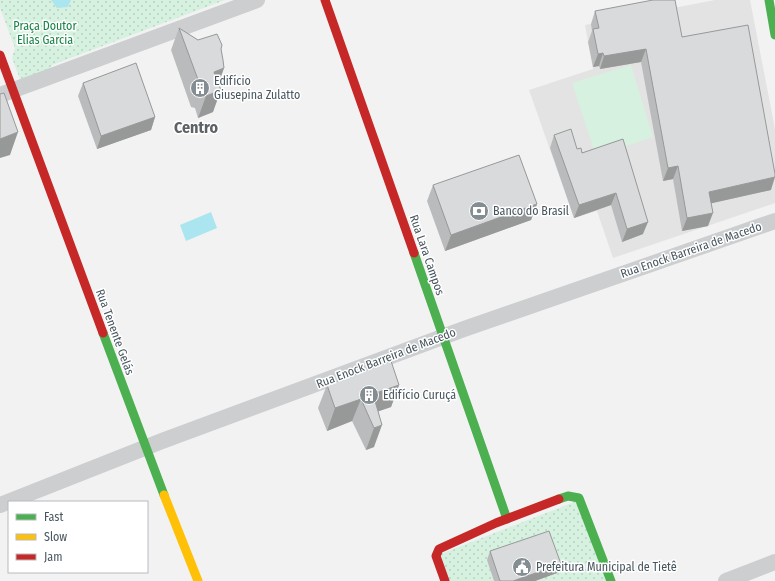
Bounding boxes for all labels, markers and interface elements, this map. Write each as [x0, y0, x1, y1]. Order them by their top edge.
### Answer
park label: Praça Doutor Elias Garcia [13, 19, 77, 47]
place label: Edifício Giusepina Zulatto [214, 74, 300, 102]
building icon: Edifício Giusepina Zulatto [189, 77, 211, 99]
district label: Centro [174, 118, 219, 137]
bank icon: Banco do Brasil [468, 200, 490, 222]
place label: Banco do Brasil [493, 204, 569, 218]
street label: Rua Lara Campos [407, 213, 447, 297]
street label: Rua Enock Barreira de Macedo [619, 219, 763, 281]
street label: Rua Tenente Gelás [93, 287, 137, 377]
street label: Rua Enock Barreira de Macedo [314, 325, 458, 391]
building icon: Edifício Curuçá [358, 384, 380, 406]
place label: Edifício Curuçá [383, 388, 456, 402]
legend [8, 501, 148, 573]
text: Fast [44, 510, 63, 524]
text: Slow [44, 530, 67, 544]
text: Jam [44, 550, 62, 564]
public building icon: Prefeitura Municipal de Tietê [511, 556, 533, 578]
place label: Prefeitura Municipal de Tietê [536, 560, 677, 574]

